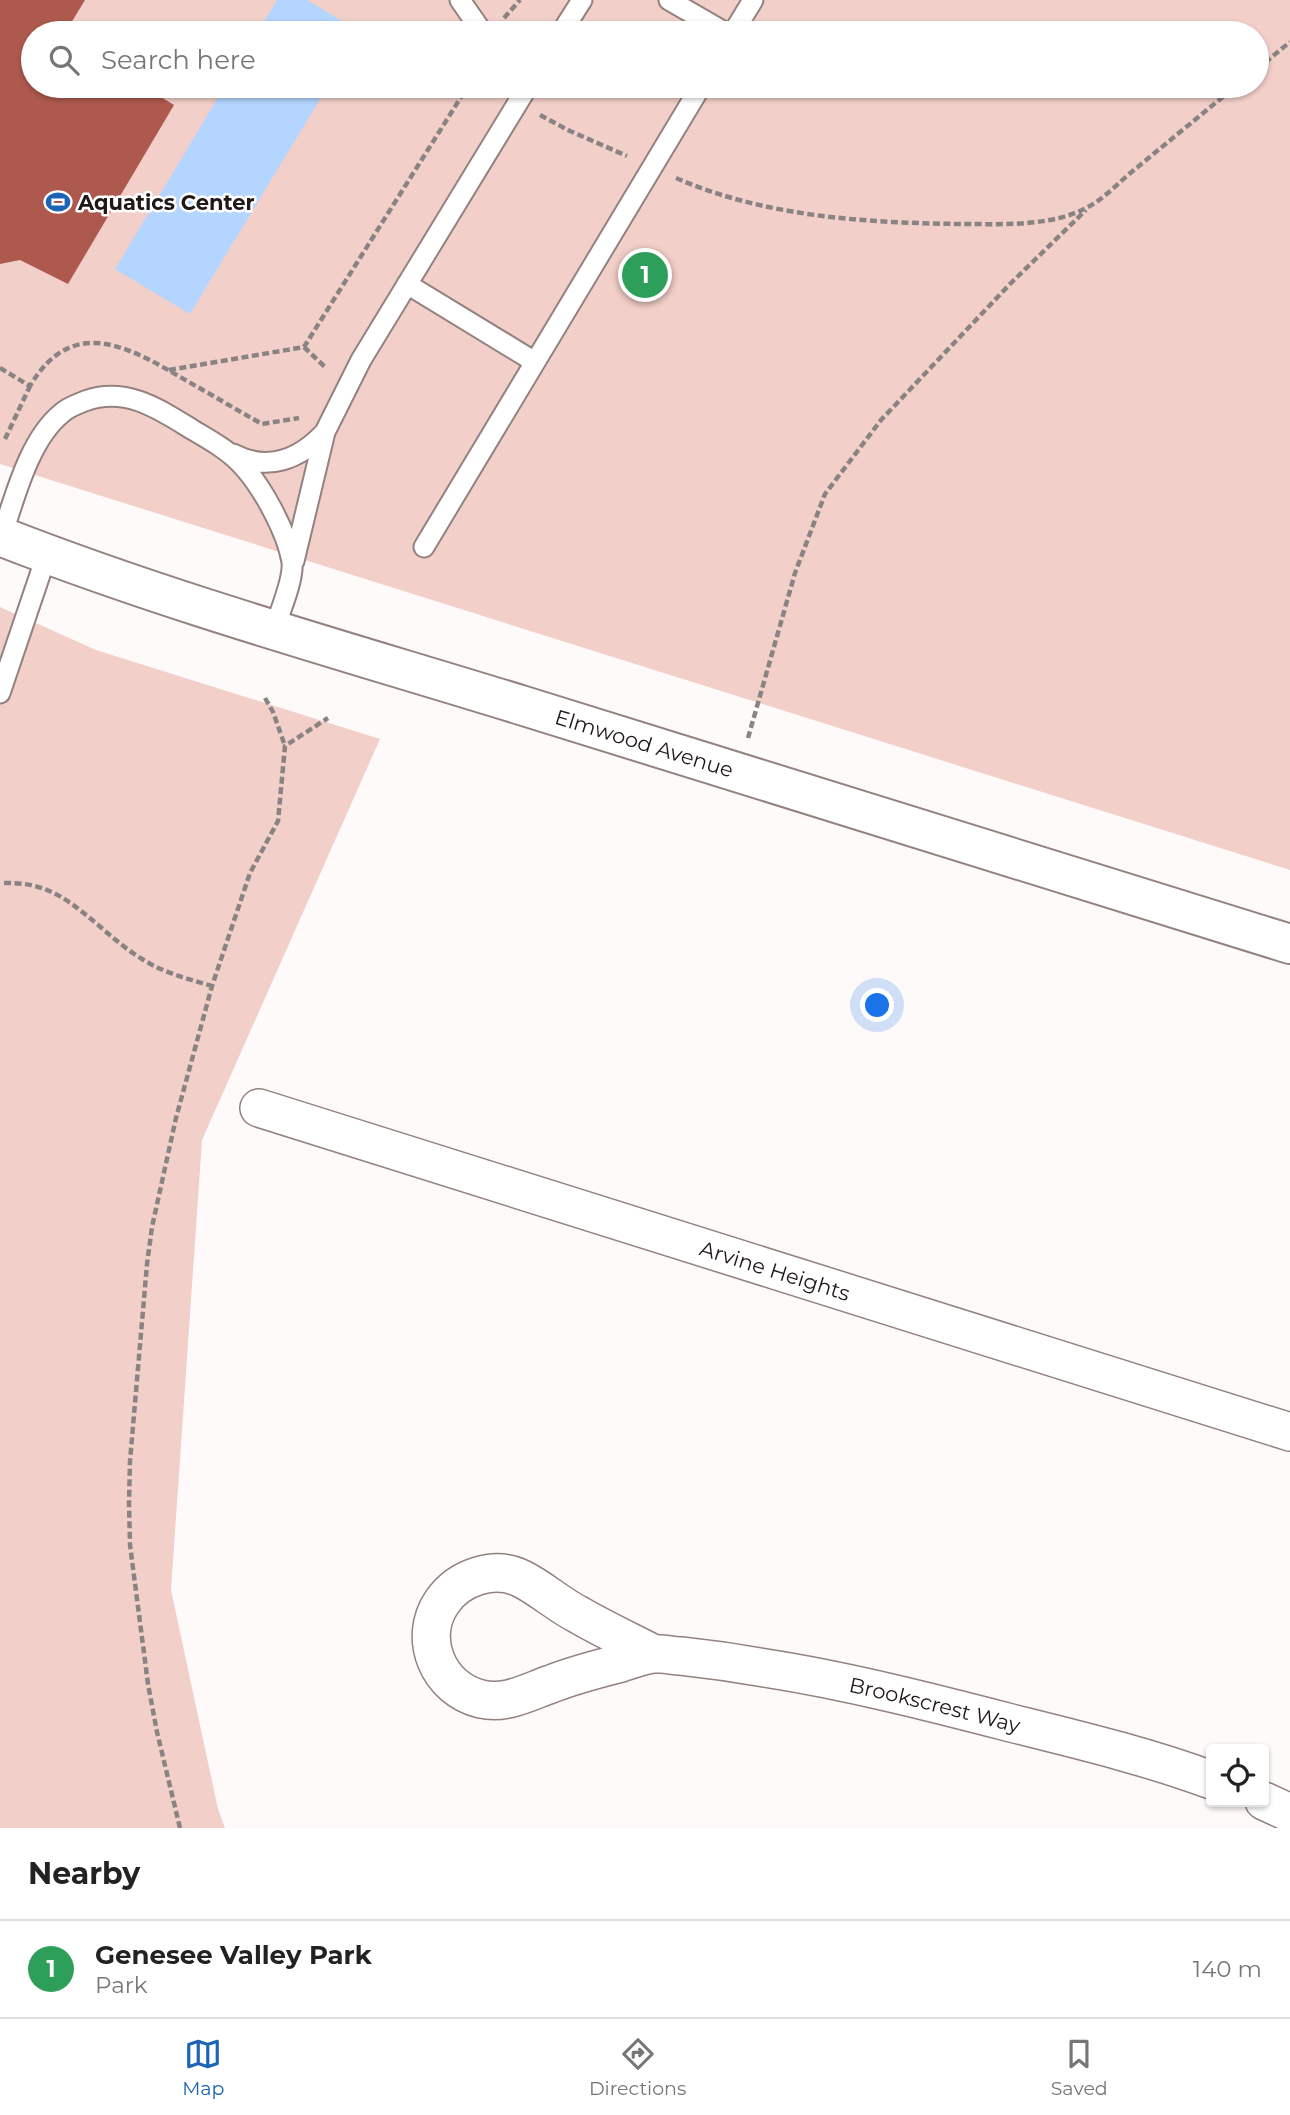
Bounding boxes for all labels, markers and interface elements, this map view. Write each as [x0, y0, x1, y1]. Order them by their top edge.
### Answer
search box [21, 21, 1269, 98]
icon: search [45, 41, 83, 79]
text: Search here [101, 44, 256, 76]
sports icon: Aquatics Center [44, 188, 72, 216]
place label: Aquatics Center [77, 190, 254, 215]
pin: 1 [622, 249, 668, 301]
street label: Elmwood Avenue [552, 704, 737, 782]
your location [860, 988, 894, 1022]
street label: Arvine Heights [697, 1235, 853, 1306]
street label: Brookscrest Way [847, 1672, 1024, 1738]
map controls [1206, 1744, 1269, 1807]
button: locate [1206, 1744, 1269, 1807]
text: Nearby [28, 1855, 140, 1892]
text: Genesee Valley Park [95, 1939, 372, 1971]
text: 1 [46, 1955, 56, 1983]
text: 140 m [1193, 1955, 1262, 1983]
text: Park [95, 1971, 148, 1999]
tab: Map [182, 2035, 224, 2100]
tab: Directions [589, 2035, 686, 2100]
tab: Saved [1051, 2035, 1108, 2100]

